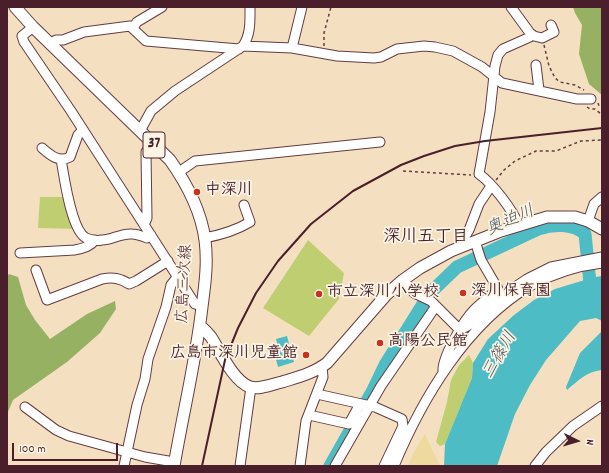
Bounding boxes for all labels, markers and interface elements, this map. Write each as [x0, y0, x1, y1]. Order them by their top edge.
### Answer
road number: 37 [143, 132, 165, 158]
place label: 中深川 [205, 182, 253, 202]
marker: 中深川 [192, 187, 202, 197]
water label: 奥迫川 [484, 202, 538, 242]
district label: 深川五丁目 [384, 229, 468, 249]
street label: 広島三次線 [174, 244, 198, 324]
place label: 深川保育園 [471, 283, 551, 303]
place label: 市立深川小学校 [327, 284, 439, 304]
marker: 深川保育園 [458, 288, 468, 298]
marker: 市立深川小学校 [314, 289, 324, 299]
water label: 三篠川 [479, 329, 523, 383]
place label: 高陽公民館 [388, 333, 468, 353]
marker: 高陽公民館 [375, 338, 385, 348]
place label: 広島市深川児童館 [170, 345, 298, 365]
marker: 広島市深川児童館 [301, 350, 311, 360]
north arrow [557, 421, 597, 461]
scale bar [14, 435, 120, 461]
text: N [581, 439, 597, 445]
text: 100 m [19, 441, 46, 458]

